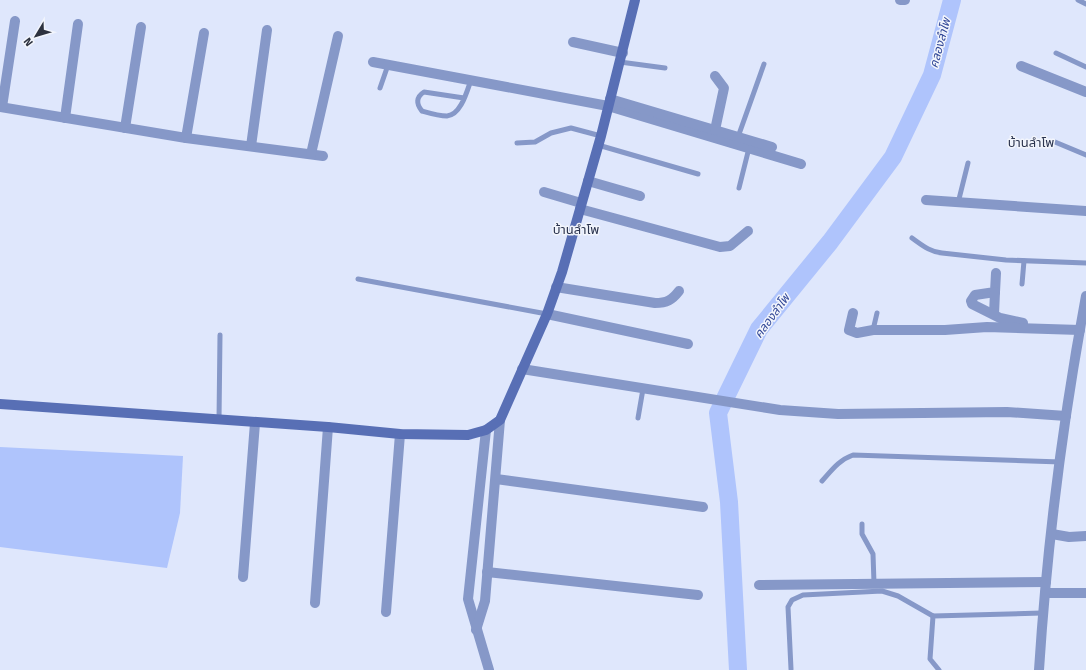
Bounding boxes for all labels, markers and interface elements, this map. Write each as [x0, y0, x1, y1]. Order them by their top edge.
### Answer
water label: คลองลำโพ [927, 15, 954, 69]
north arrow [16, 16, 56, 56]
text: N [21, 35, 36, 49]
district label: บ้านลำโพ [1008, 135, 1054, 150]
district label: บ้านลำโพ [553, 222, 599, 237]
water label: คลองลำโพ [751, 290, 794, 341]

